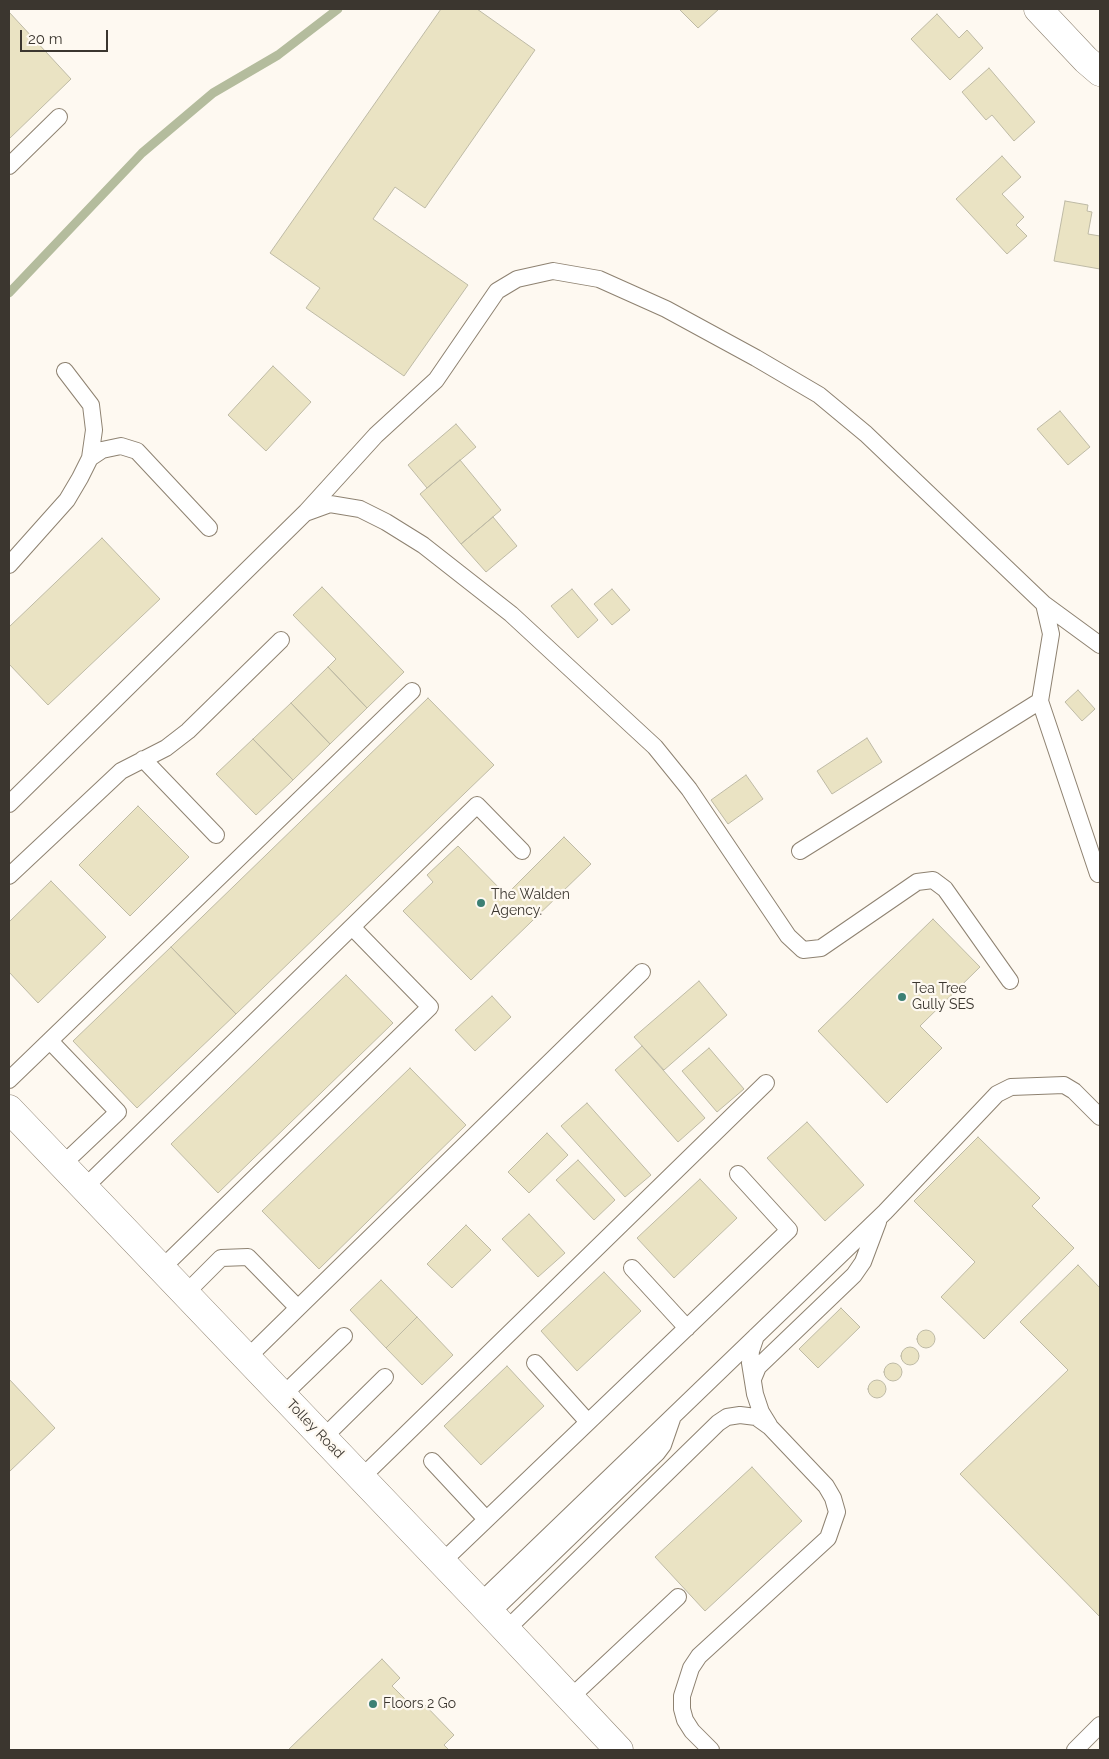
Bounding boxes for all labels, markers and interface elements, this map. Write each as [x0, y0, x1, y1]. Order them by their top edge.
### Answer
scale bar [22, 20, 110, 52]
text: 20 m [28, 30, 63, 48]
place label: The Walden Agency. [491, 887, 570, 920]
marker: The Walden Agency. [475, 897, 487, 909]
place label: Tea Tree Gully SES [912, 981, 974, 1014]
marker: Tea Tree Gully SES [896, 991, 908, 1003]
street label: Tolley Road [283, 1396, 347, 1462]
place label: Floors 2 Go [383, 1696, 456, 1712]
marker: Floors 2 Go [367, 1698, 379, 1710]

